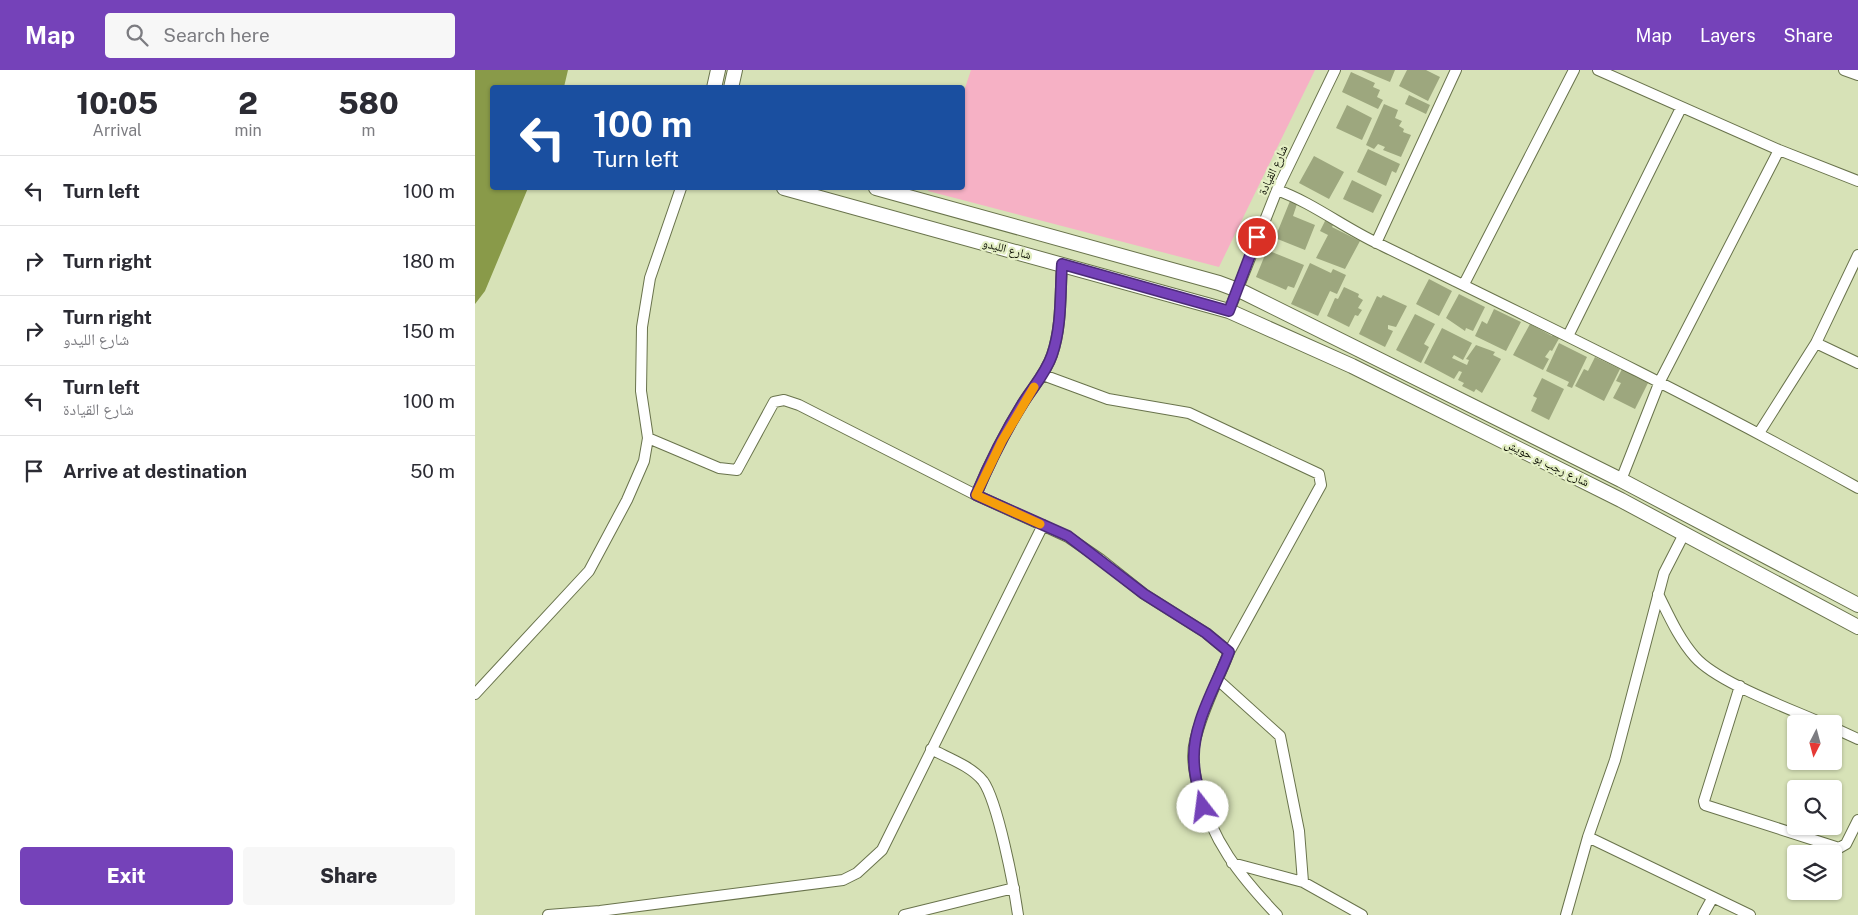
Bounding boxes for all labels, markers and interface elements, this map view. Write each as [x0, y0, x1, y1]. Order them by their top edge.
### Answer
search box [105, 13, 455, 58]
text: Map [25, 21, 75, 49]
icon: search [123, 21, 151, 49]
text: Search here [163, 24, 270, 46]
text: Map [1636, 25, 1672, 46]
text: Layers [1700, 25, 1756, 46]
text: Share [1784, 25, 1833, 46]
text: 10:05 [76, 85, 158, 121]
text: 2 [238, 85, 258, 121]
text: 580 [338, 85, 399, 121]
text: 100 m [593, 104, 692, 145]
icon: left [510, 105, 575, 170]
text: Arrival [93, 121, 142, 140]
text: min [235, 121, 262, 140]
text: m [361, 121, 375, 140]
street label: شارع القيادة [1255, 143, 1291, 197]
text: Turn left [593, 146, 679, 172]
icon: left [20, 177, 48, 205]
text: Turn left [63, 180, 140, 202]
text: 100 m [403, 180, 455, 202]
pin [1236, 216, 1278, 258]
icon: arrive [1243, 223, 1271, 251]
street label: شارع الليدو [981, 236, 1033, 263]
icon: right [20, 247, 48, 275]
text: Turn right [63, 250, 152, 272]
text: 180 m [402, 250, 455, 272]
text: Turn right [63, 306, 152, 328]
icon: right [20, 317, 48, 345]
text: 150 m [402, 320, 455, 342]
text: شارع الليدو [63, 330, 129, 349]
text: Turn left [63, 376, 140, 398]
icon: left [20, 387, 48, 415]
text: 100 m [403, 390, 455, 412]
text: شارع القيادة [63, 400, 134, 419]
street label: شارع رجب بو حويش [1502, 437, 1592, 490]
icon: arrive [20, 457, 48, 485]
text: Arrive at destination [63, 460, 247, 482]
text: 50 m [410, 460, 455, 482]
north arrow [1787, 715, 1843, 770]
map controls [1787, 715, 1842, 900]
position arrow [1176, 780, 1228, 832]
button: search [1787, 780, 1842, 835]
button: layers [1787, 845, 1842, 900]
button: Exit [20, 847, 233, 905]
button: Share [243, 847, 455, 905]

